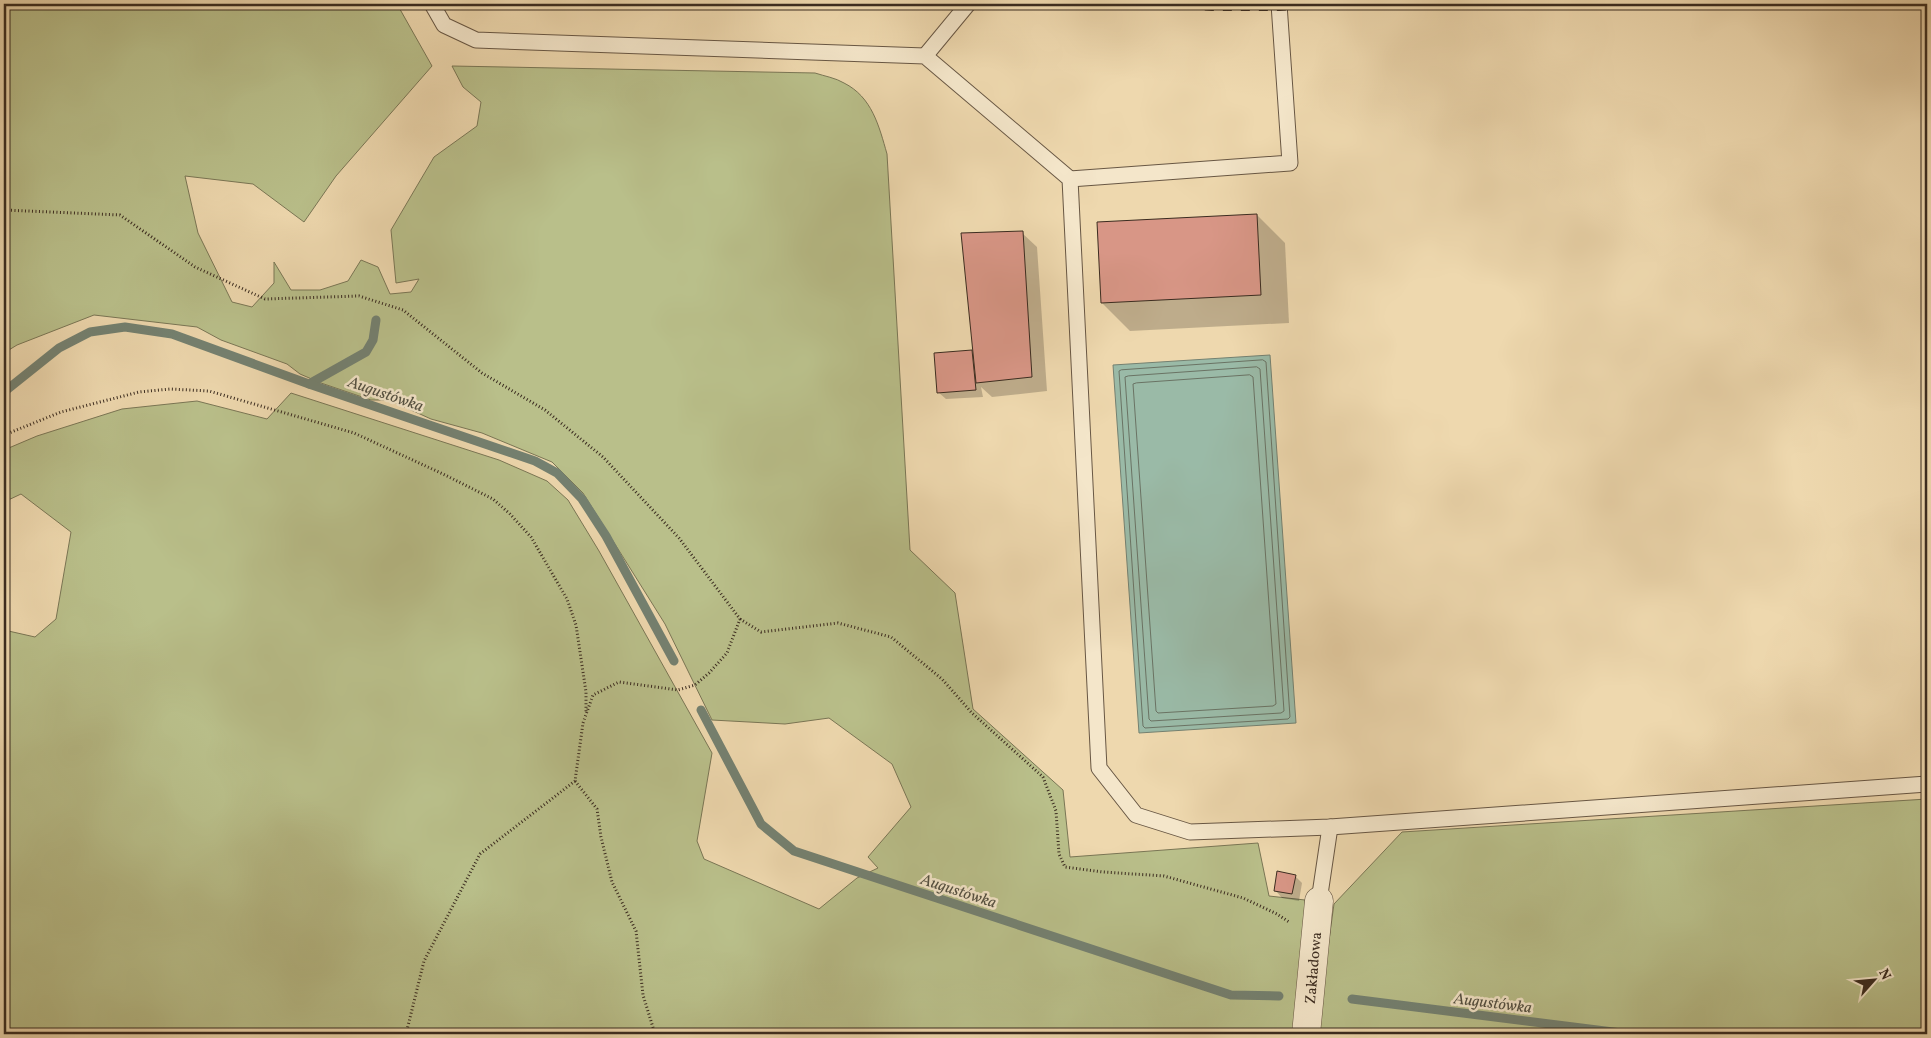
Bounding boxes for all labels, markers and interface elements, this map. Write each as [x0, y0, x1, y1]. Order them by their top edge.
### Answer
water label: Augustówka [344, 371, 426, 418]
water label: Augustówka [917, 869, 1000, 915]
street label: Zakładowa [1301, 931, 1328, 1005]
north arrow [1848, 956, 1898, 1006]
text: N [1873, 966, 1895, 984]
water label: Augustówka [1451, 988, 1533, 1020]

